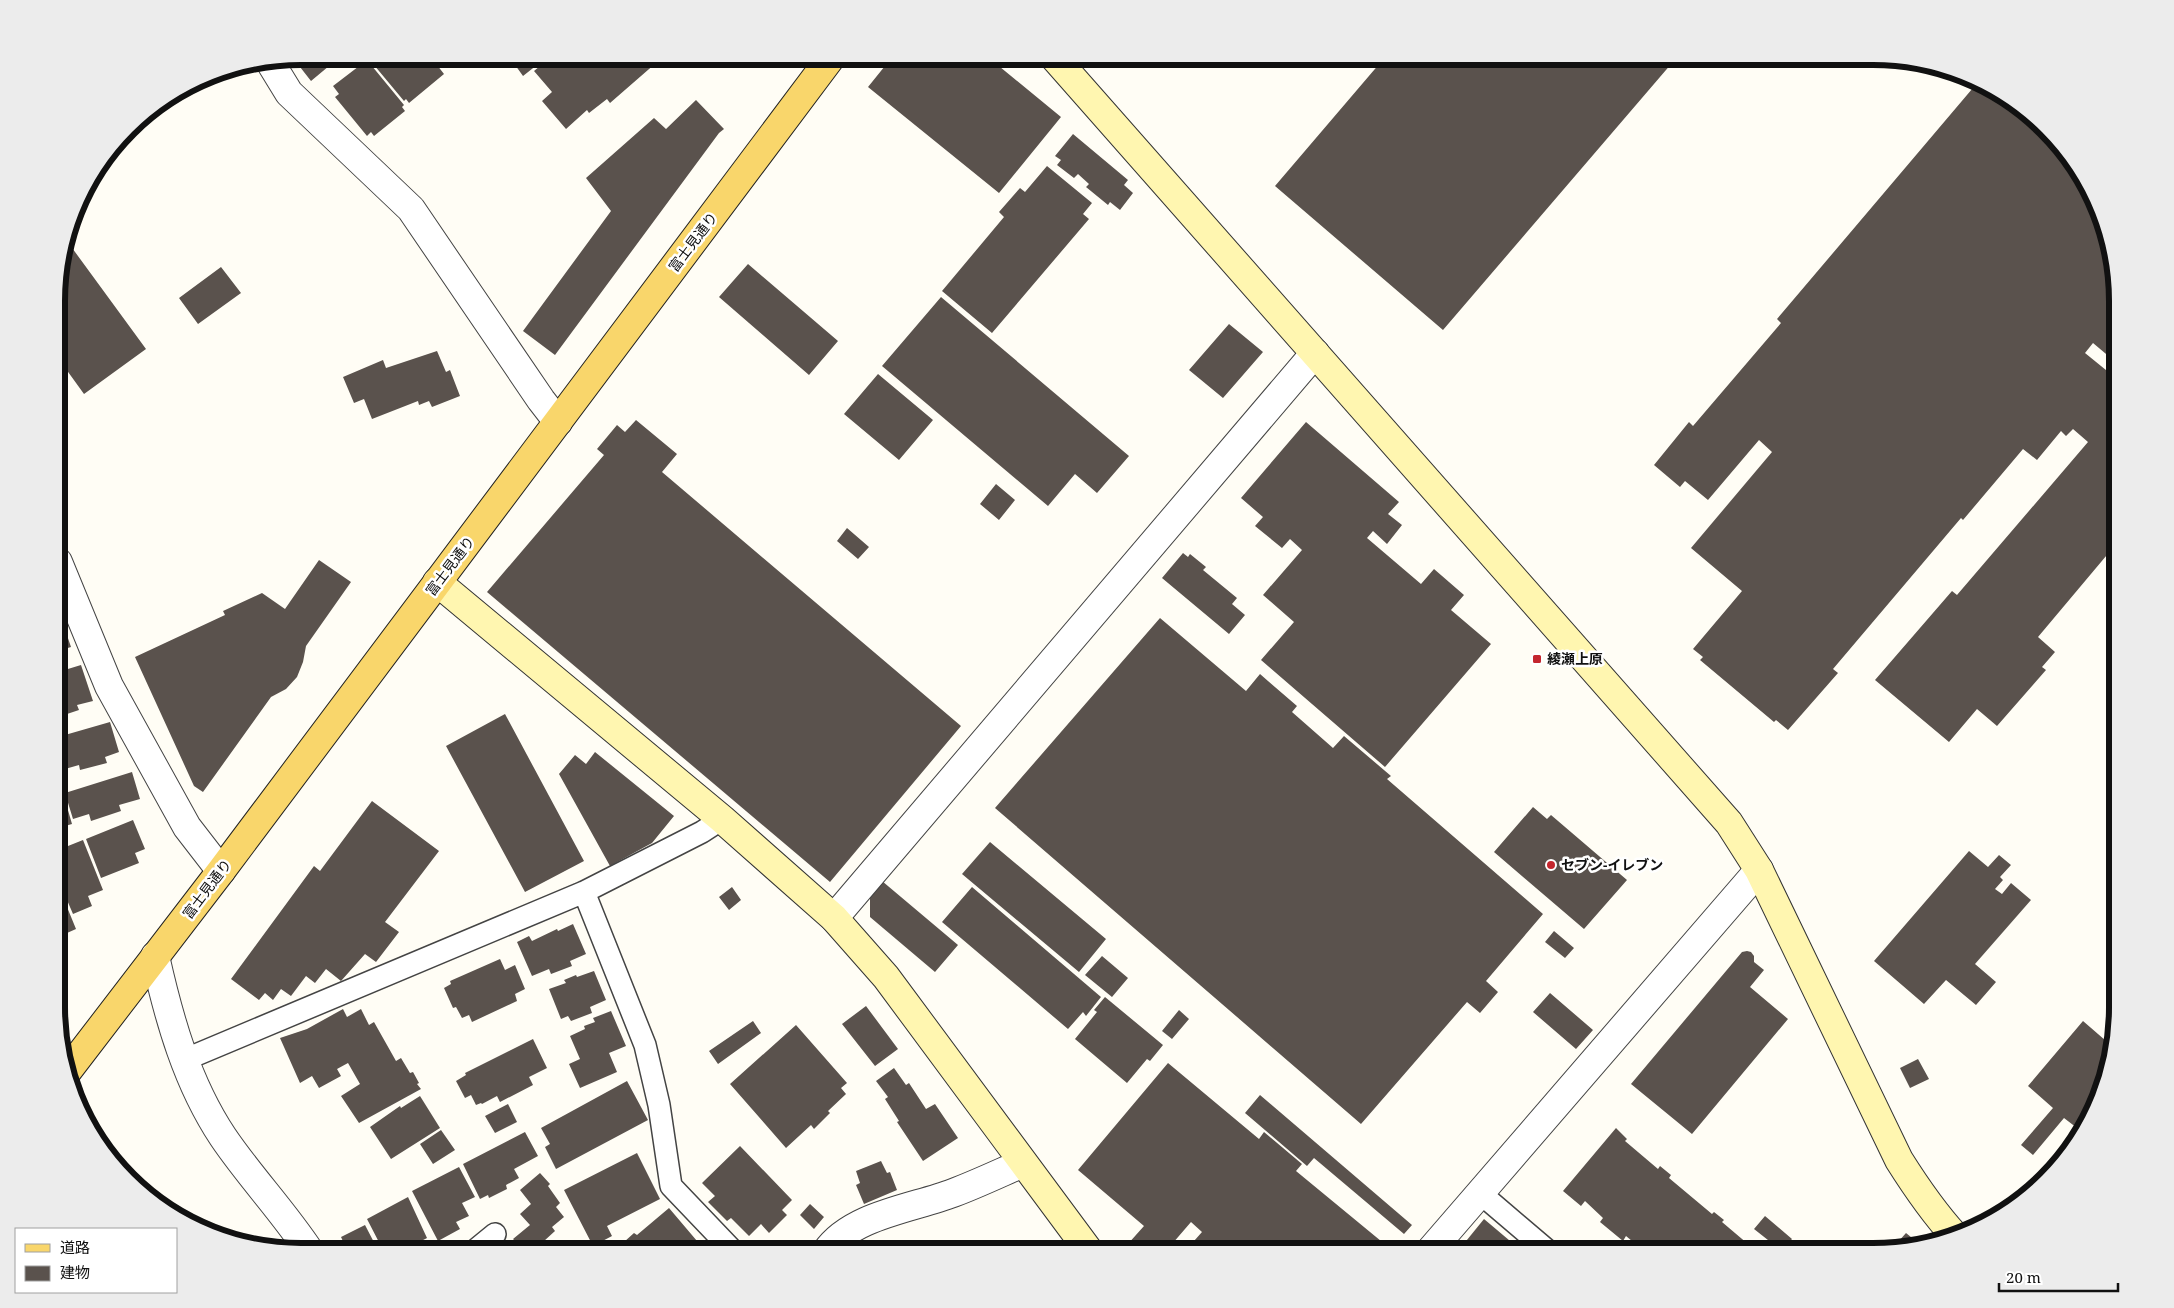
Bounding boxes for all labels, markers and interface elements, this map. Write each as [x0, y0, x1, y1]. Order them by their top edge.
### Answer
street label: 富士見通り [664, 208, 721, 275]
street label: 富士見通り [421, 532, 478, 599]
place label: 綾瀬上原 [1547, 649, 1603, 668]
marker: 綾瀬上原 [1531, 653, 1543, 665]
street label: 富士見通り [178, 855, 235, 922]
place label: セブン-イレブン [1561, 855, 1663, 874]
marker: セブン-イレブン [1545, 859, 1557, 871]
legend [15, 1228, 178, 1293]
text: 道路 [60, 1237, 90, 1257]
scale bar [1999, 1260, 2118, 1292]
text: 建物 [60, 1262, 90, 1282]
text: 20 m [2006, 1267, 2041, 1287]

